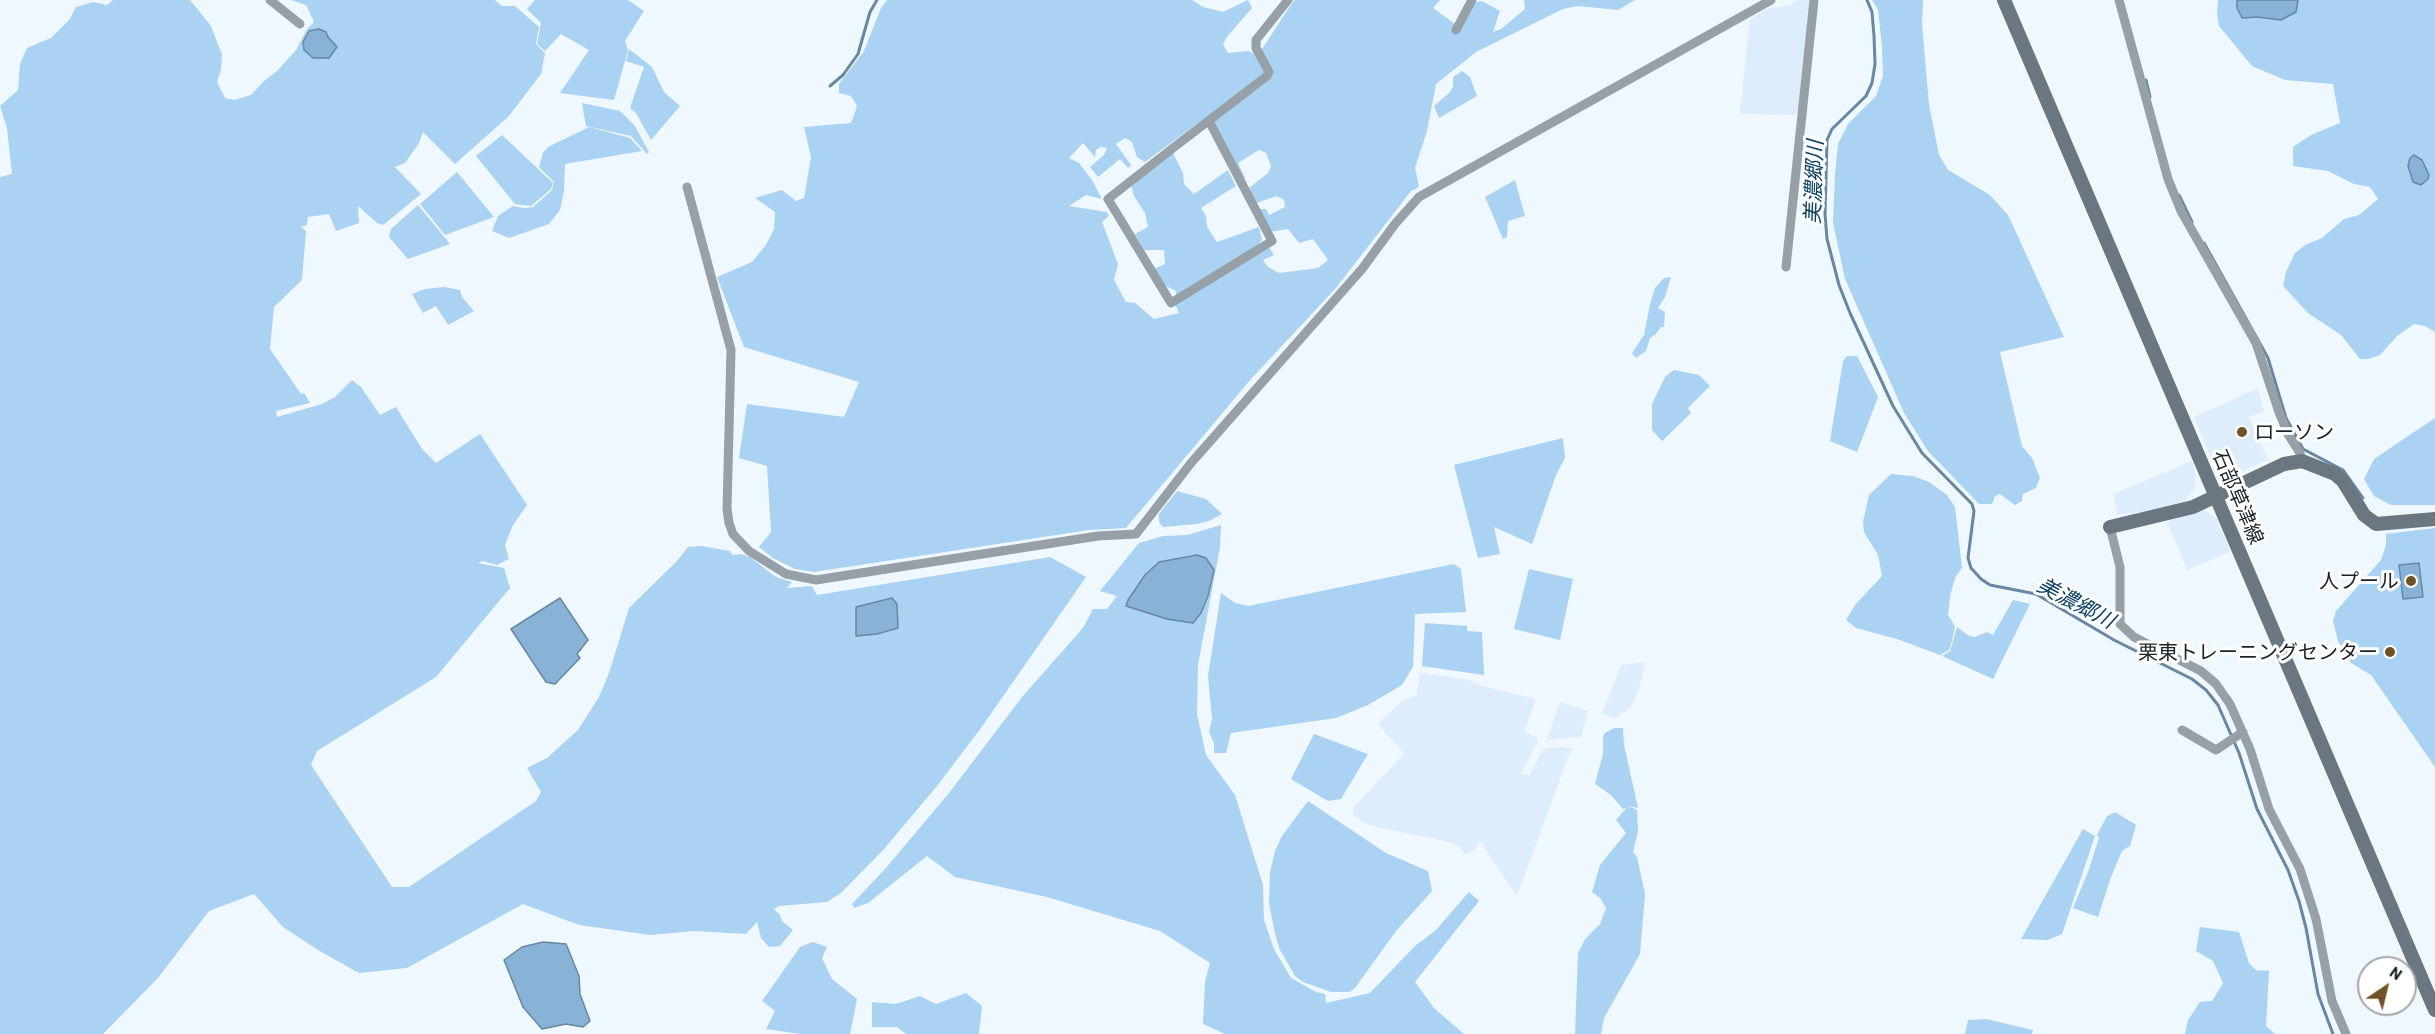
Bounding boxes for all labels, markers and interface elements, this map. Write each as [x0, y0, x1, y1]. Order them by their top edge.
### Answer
water label: 美濃郷川 [1800, 140, 1828, 224]
place label: ローソン [2254, 420, 2334, 444]
marker: ローソン [2235, 425, 2249, 439]
street label: 石部草津線 [2207, 446, 2269, 548]
place label: 人プール [2319, 569, 2399, 593]
water label: 美濃郷川 [2033, 572, 2119, 634]
marker: 人プール [2404, 574, 2418, 588]
place label: 栗東トレーニングセンター [2138, 640, 2378, 664]
marker: 栗東トレーニングセンター [2383, 645, 2397, 659]
north arrow [2357, 956, 2417, 1016]
text: N [2387, 962, 2406, 983]

